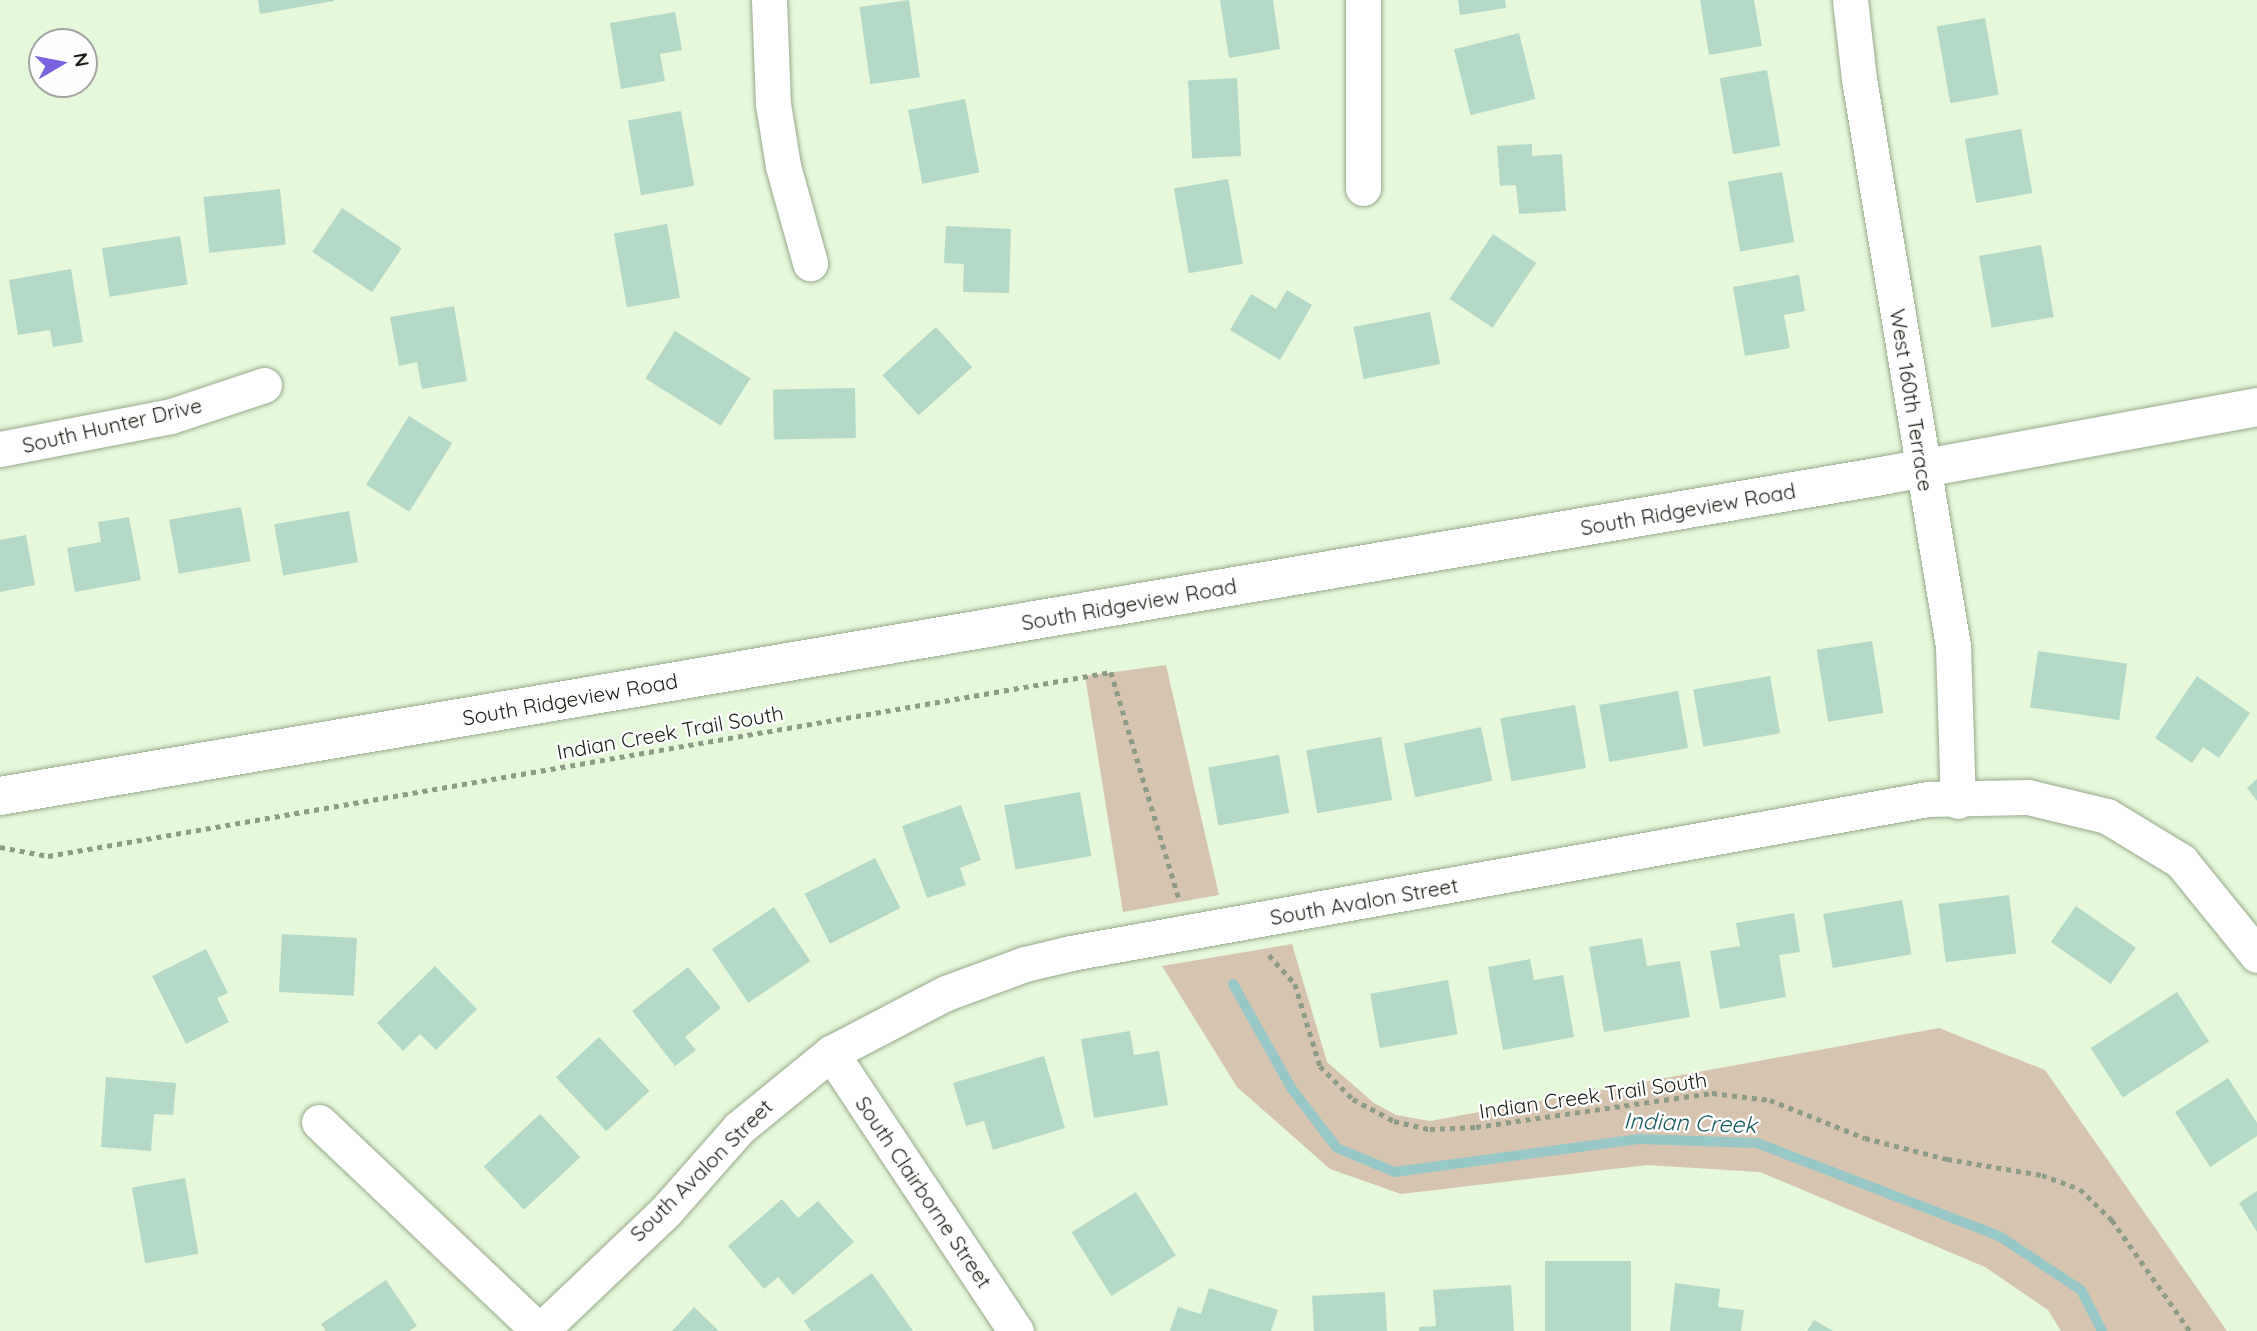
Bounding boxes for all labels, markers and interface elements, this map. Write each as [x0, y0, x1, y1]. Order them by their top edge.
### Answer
north arrow [28, 28, 98, 98]
text: N [69, 51, 95, 69]
street label: West 160th Terrace [1885, 307, 1939, 493]
street label: South Hunter Drive [20, 392, 204, 458]
street label: South Ridgeview Road [1578, 478, 1798, 540]
street label: South Ridgeview Road [1019, 573, 1239, 635]
street label: South Ridgeview Road [460, 668, 680, 730]
street label: Indian Creek Trail South [555, 700, 785, 764]
street label: South Avalon Street [1268, 872, 1460, 930]
street label: Indian Creek Trail South [1477, 1067, 1709, 1123]
street label: South Clairborne Street [850, 1091, 998, 1293]
street label: South Avalon Street [625, 1094, 777, 1246]
water label: Indian Creek [1623, 1107, 1757, 1139]

